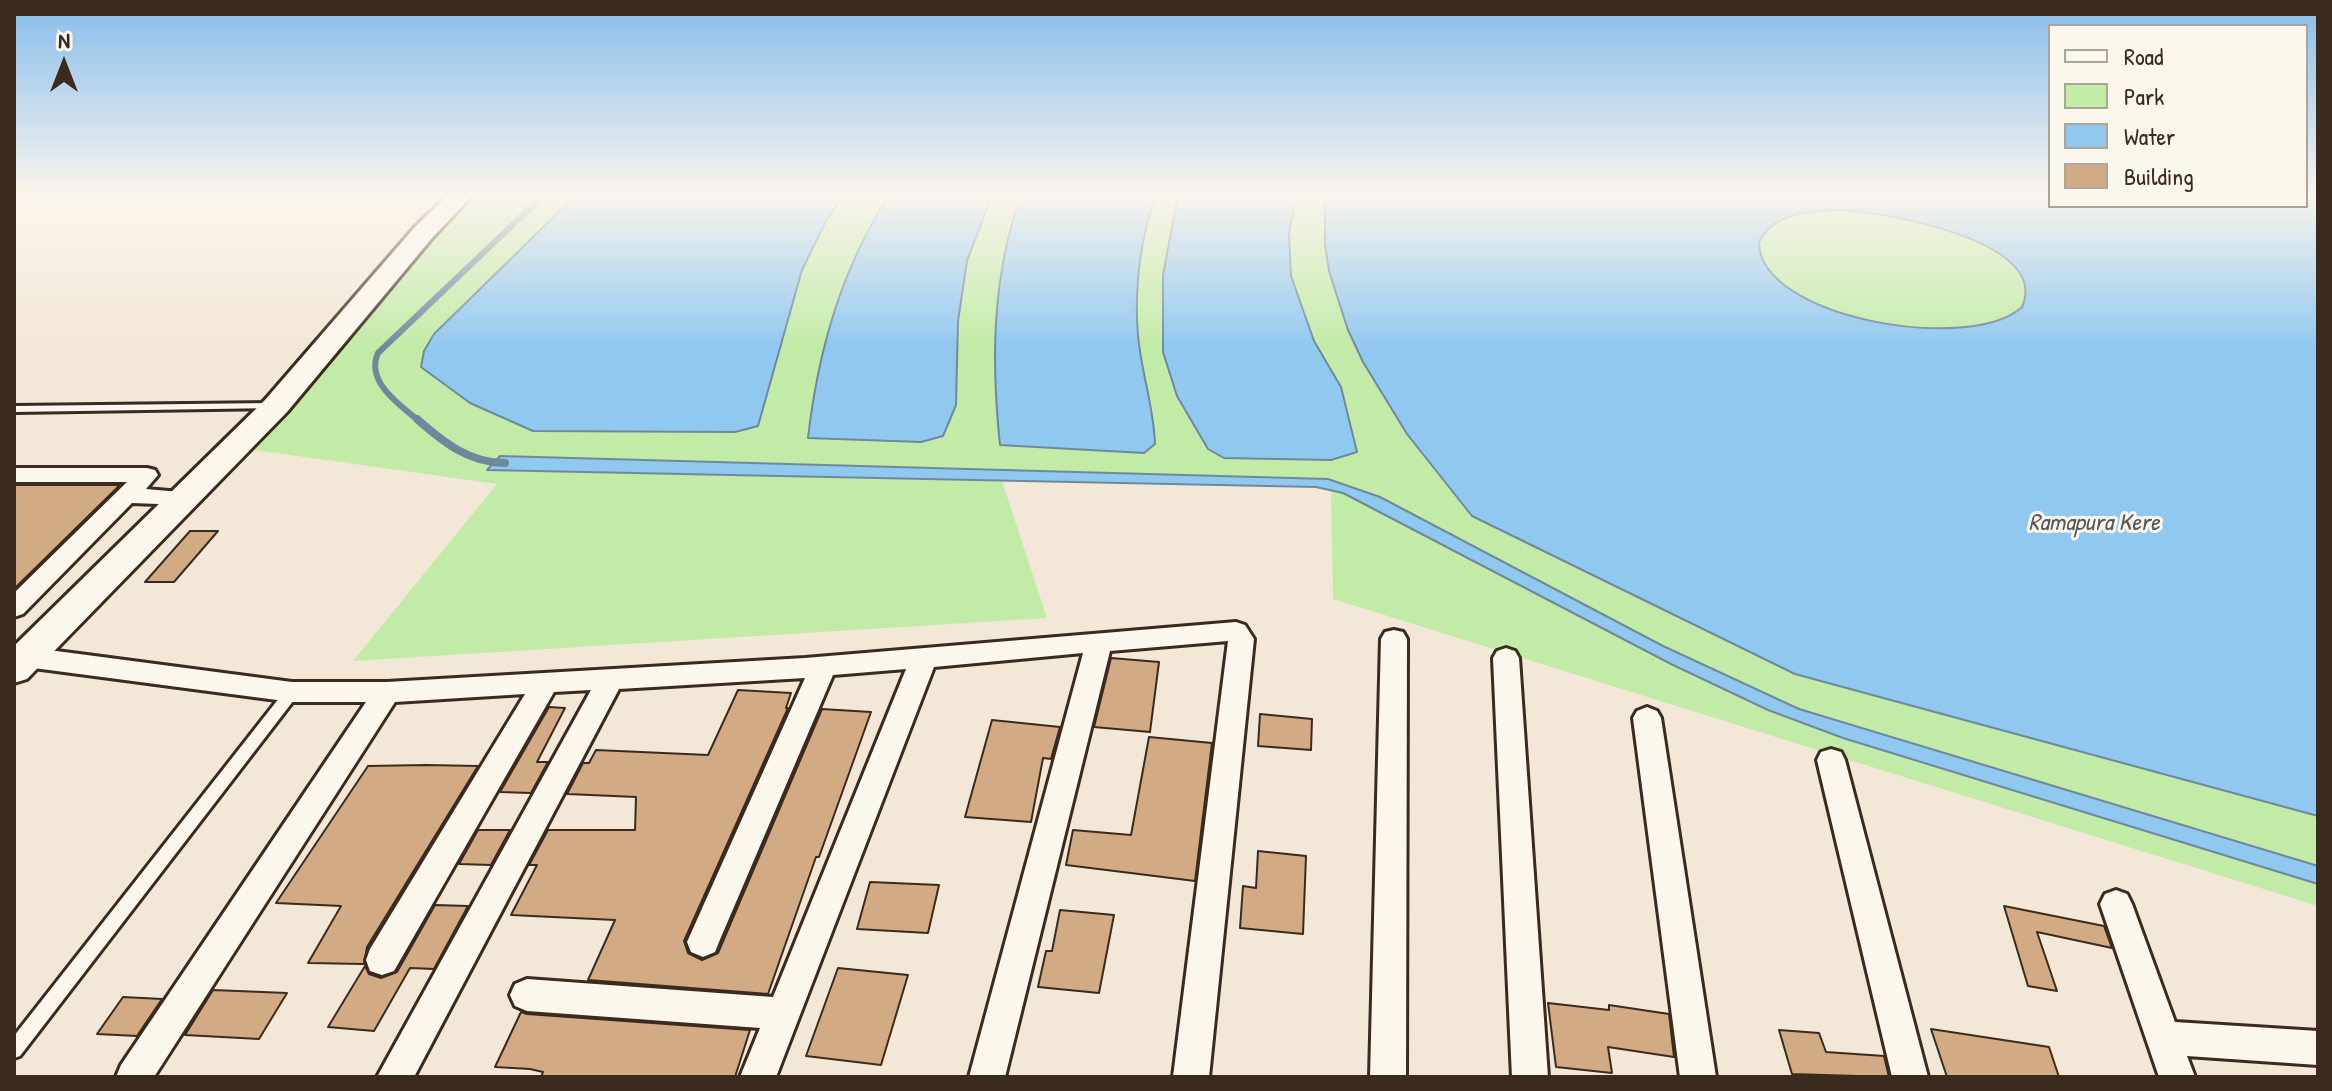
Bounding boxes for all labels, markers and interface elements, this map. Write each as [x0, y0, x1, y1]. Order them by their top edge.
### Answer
north arrow [24, 24, 104, 104]
legend [2048, 24, 2308, 208]
text: N [58, 25, 70, 55]
text: Road [2124, 40, 2163, 72]
text: Park [2124, 80, 2164, 112]
text: Water [2124, 120, 2175, 152]
text: Building [2124, 160, 2194, 192]
water label: Ramapura Kere [2029, 510, 2159, 538]

